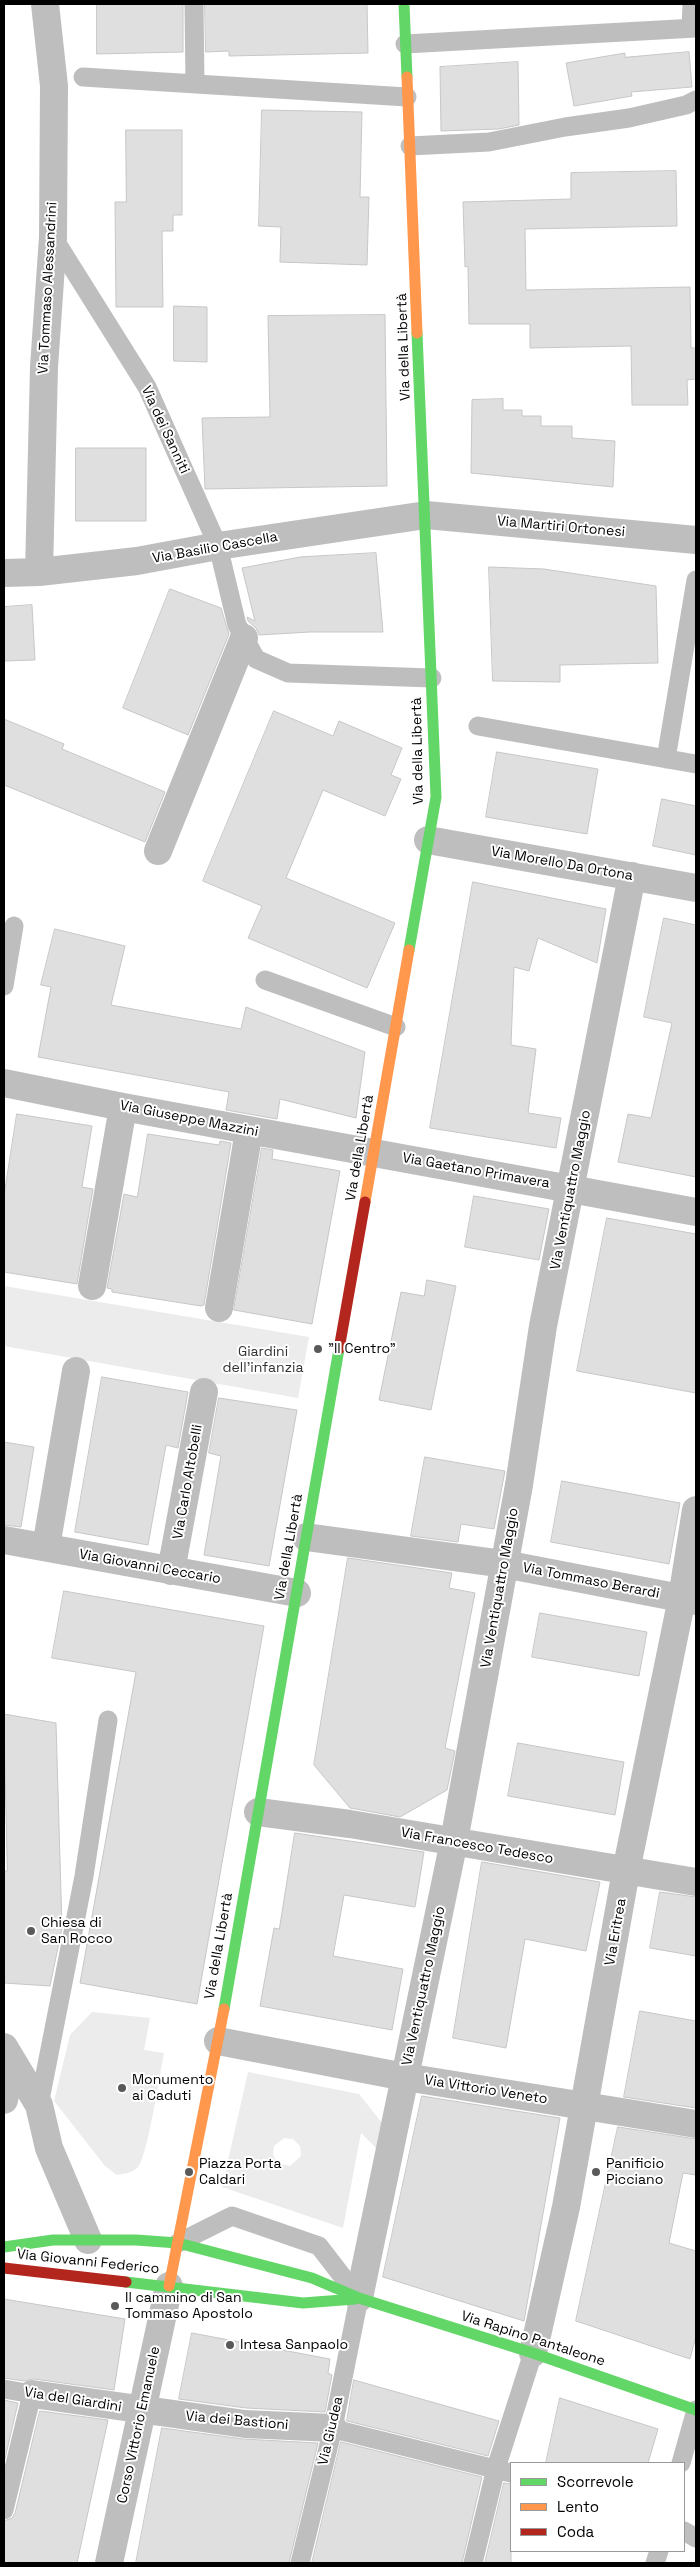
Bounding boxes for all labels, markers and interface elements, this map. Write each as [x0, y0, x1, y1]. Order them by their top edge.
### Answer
street label: Via Tommaso Alessandrini [35, 201, 61, 375]
street label: Via della Libertà [394, 293, 414, 401]
street label: Via dei Sanniti [137, 383, 193, 477]
street label: Via Martiri Ortonesi [496, 513, 626, 541]
street label: Via Basilio Cascella [151, 529, 279, 567]
street label: Via della Libertà [409, 697, 427, 805]
street label: Via Morello Da Ortona [490, 843, 634, 885]
street label: Via della Libertà [342, 1094, 378, 1202]
street label: Via Giuseppe Mazzini [118, 1097, 260, 1141]
street label: Via Ventiquattro Maggio [547, 1109, 595, 1271]
street label: Via Gaetano Primavera [401, 1150, 551, 1192]
place label: "Il Centro" [328, 1341, 396, 1357]
marker: "Il Centro" [312, 1343, 324, 1355]
park label: Giardini dell'infanzia [223, 1344, 303, 1376]
street label: Via Carlo Altobelli [170, 1423, 206, 1541]
street label: Via della Libertà [271, 1493, 307, 1601]
street label: Via Ventiquattro Maggio [478, 1507, 522, 1669]
street label: Via Giovanni Ceccario [78, 1546, 222, 1588]
street label: Via Tommaso Berardi [521, 1559, 661, 1603]
street label: Via Francesco Tedesco [399, 1824, 555, 1868]
street label: Via della Libertà [201, 1892, 237, 2000]
street label: Via Eritrea [602, 1897, 630, 1967]
street label: Via Ventiquattro Maggio [399, 1905, 449, 2067]
place label: Chiesa di San Rocco [41, 1915, 113, 1948]
marker: Chiesa di San Rocco [25, 1925, 37, 1937]
place label: Monumento ai Caduti [132, 2072, 213, 2104]
street label: Via Vittorio Veneto [423, 2072, 549, 2108]
marker: Monumento ai Caduti [116, 2082, 128, 2094]
place label: Piazza Porta Caldari [199, 2156, 282, 2188]
place label: Panificio Picciano [606, 2156, 664, 2188]
marker: Piazza Porta Caldari [183, 2166, 195, 2178]
marker: Panificio Picciano [590, 2166, 602, 2178]
street label: Via Giovanni Federico [16, 2246, 160, 2278]
place label: Il cammino di San Tommaso Apostolo [125, 2290, 253, 2322]
marker: Il cammino di San Tommaso Apostolo [109, 2300, 121, 2312]
street label: Via Rapino Pantaleone [459, 2308, 607, 2370]
place label: Intesa Sanpaolo [240, 2337, 348, 2353]
marker: Intesa Sanpaolo [224, 2339, 236, 2351]
street label: Corso Vittorio Emanuele [114, 2345, 164, 2505]
street label: Via del Giardini [23, 2384, 123, 2416]
street label: Via Giudea [315, 2395, 347, 2467]
street label: Via dei Bastioni [185, 2408, 289, 2434]
legend [510, 2462, 685, 2552]
text: Scorrevole [557, 2472, 634, 2491]
text: Lento [557, 2497, 599, 2516]
text: Coda [557, 2522, 594, 2541]

